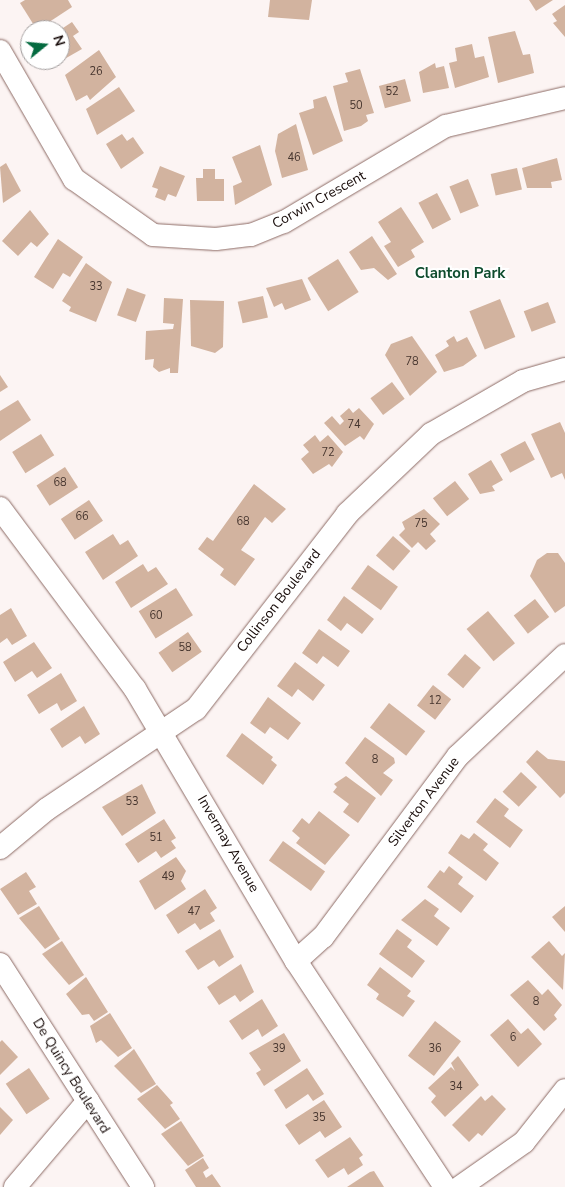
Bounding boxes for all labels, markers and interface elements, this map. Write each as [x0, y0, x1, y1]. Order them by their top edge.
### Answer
north arrow [20, 20, 70, 70]
text: N [48, 33, 69, 49]
house number: 26 [89, 65, 103, 79]
house number: 52 [385, 85, 399, 99]
house number: 50 [349, 99, 363, 113]
house number: 46 [287, 151, 301, 165]
street label: Corwin Crescent [269, 167, 369, 233]
district label: Clanton Park [415, 265, 505, 283]
house number: 33 [89, 280, 103, 294]
house number: 78 [405, 355, 419, 369]
house number: 74 [347, 418, 361, 432]
house number: 72 [321, 446, 335, 460]
house number: 68 [53, 476, 67, 490]
house number: 66 [75, 510, 89, 524]
house number: 68 [236, 515, 250, 529]
house number: 75 [414, 517, 428, 531]
street label: Collinson Boulevard [233, 546, 325, 656]
house number: 60 [149, 609, 163, 623]
house number: 58 [178, 641, 192, 655]
house number: 12 [428, 694, 442, 708]
house number: 8 [372, 753, 378, 767]
street label: Silverton Avenue [385, 754, 463, 850]
street label: Invermay Avenue [194, 793, 262, 895]
house number: 53 [125, 795, 139, 809]
house number: 51 [149, 831, 163, 845]
house number: 49 [161, 870, 175, 884]
house number: 47 [187, 905, 201, 919]
house number: 8 [533, 995, 539, 1009]
street label: De Quincy Boulevard [29, 1015, 113, 1137]
house number: 6 [510, 1031, 516, 1045]
house number: 39 [272, 1042, 286, 1056]
house number: 36 [428, 1042, 442, 1056]
house number: 34 [449, 1080, 463, 1094]
house number: 35 [312, 1111, 326, 1125]

